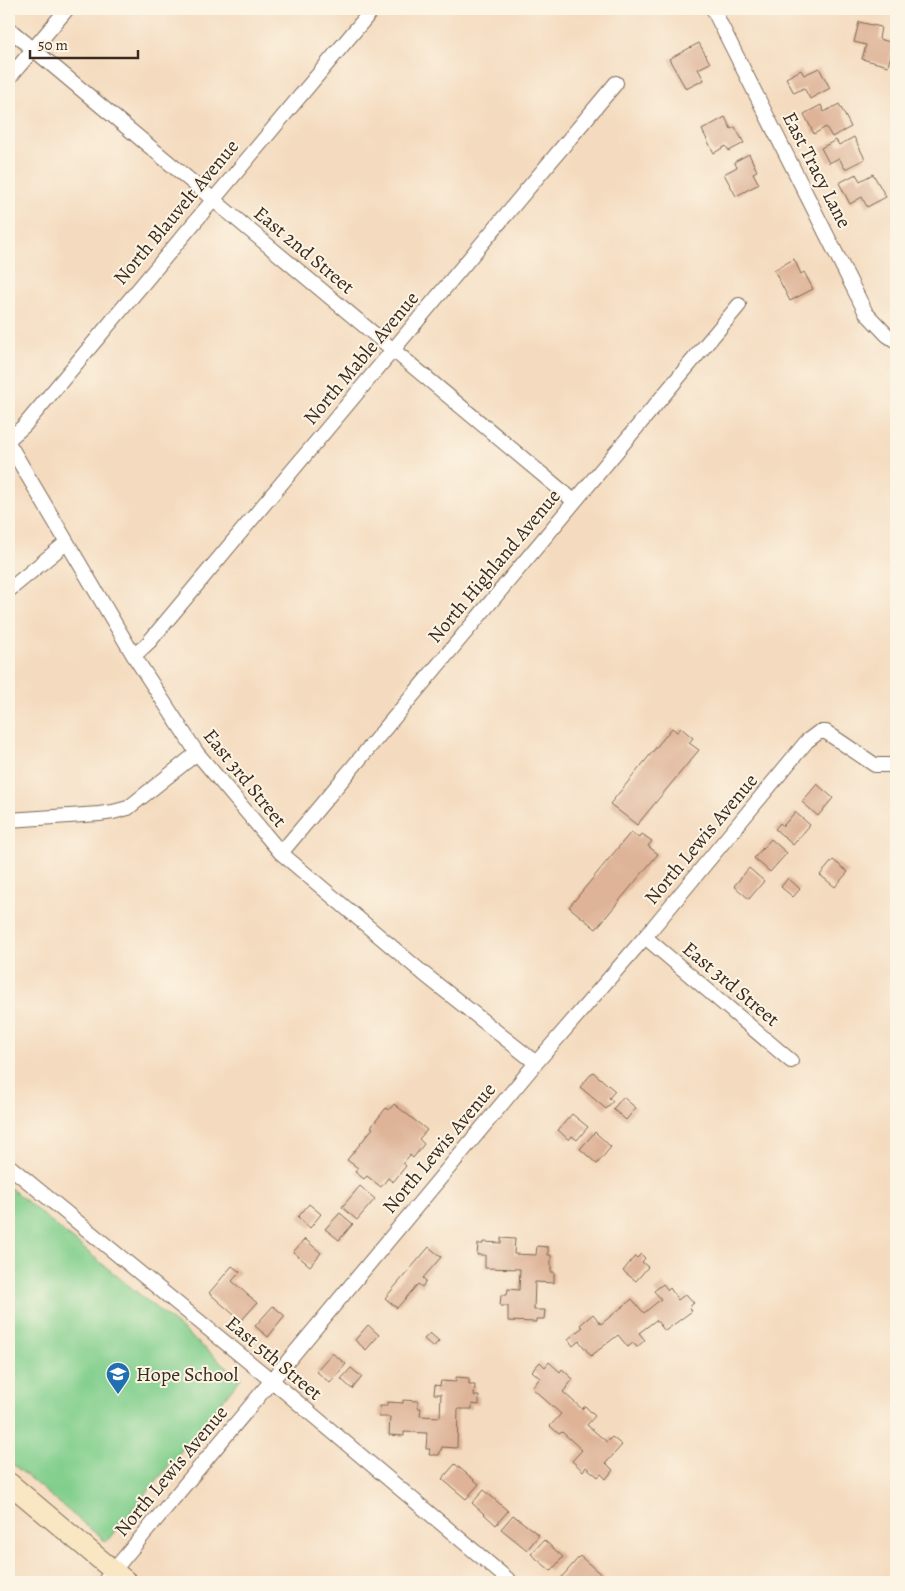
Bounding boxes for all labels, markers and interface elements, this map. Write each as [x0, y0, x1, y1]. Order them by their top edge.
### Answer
scale bar [30, 28, 138, 60]
text: 50 m [38, 35, 68, 55]
street label: East Tracy Lane [776, 107, 858, 233]
street label: North Blauvelt Avenue [107, 133, 245, 291]
street label: East 2nd Street [248, 200, 360, 300]
street label: North Mable Avenue [297, 286, 425, 430]
street label: North Highland Avenue [421, 483, 567, 649]
street label: East 3rd Street [197, 723, 293, 833]
street label: North Lewis Avenue [638, 768, 764, 910]
street label: East 3rd Street [677, 935, 786, 1033]
street label: North Lewis Avenue [376, 1077, 502, 1219]
street label: East 5th Street [220, 1310, 328, 1407]
school or university icon: Hope School [105, 1361, 131, 1395]
place label: Hope School [136, 1361, 238, 1388]
street label: North Lewis Avenue [108, 1400, 234, 1542]

